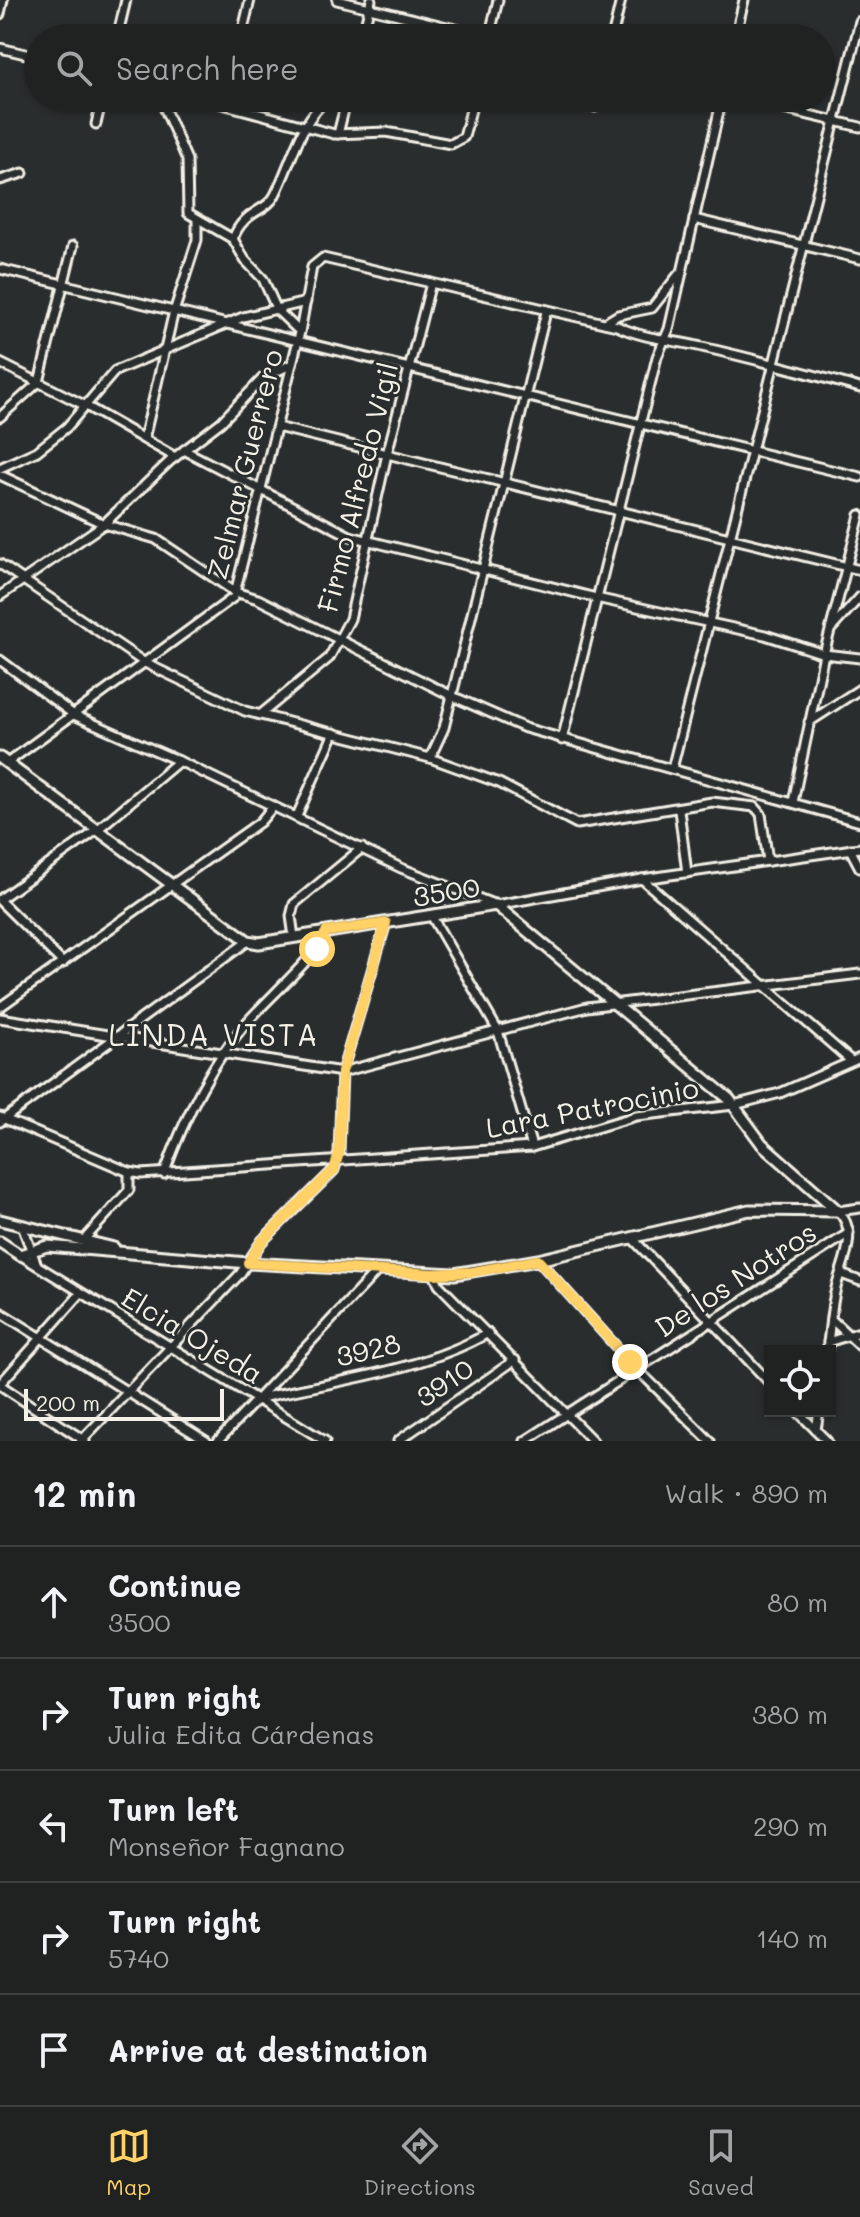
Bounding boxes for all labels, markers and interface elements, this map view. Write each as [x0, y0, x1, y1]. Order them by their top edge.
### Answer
search box [24, 24, 836, 112]
icon: search [52, 46, 96, 90]
text: Search here [116, 48, 299, 88]
street label: Zelmar Guerrero [198, 345, 290, 583]
street label: Firmo Alfredo Vigil [308, 358, 406, 616]
street label: 3500 [410, 868, 482, 914]
route start [299, 931, 335, 967]
district label: LINDA VISTA [109, 1014, 319, 1054]
street label: Lara Patrocinio [483, 1069, 701, 1145]
street label: De los Notros [647, 1213, 823, 1345]
street label: Elcia Ojeda [116, 1279, 270, 1391]
street label: 3928 [332, 1324, 404, 1374]
route end [612, 1344, 648, 1380]
map controls [764, 1345, 836, 1417]
button: locate [764, 1345, 836, 1417]
street label: 3910 [408, 1350, 480, 1414]
scale bar [24, 1385, 224, 1421]
text: 200 m [36, 1388, 100, 1417]
text: 12 min [32, 1471, 136, 1516]
text: Walk · 890 m [664, 1476, 828, 1510]
text: Continue [108, 1565, 241, 1605]
icon: ahead [32, 1580, 76, 1624]
text: 80 m [767, 1585, 828, 1619]
text: 3500 [108, 1605, 170, 1639]
text: Turn right [108, 1677, 261, 1717]
icon: right [32, 1692, 76, 1736]
text: 380 m [752, 1697, 828, 1731]
text: Julia Edita Cárdenas [108, 1717, 374, 1751]
text: Turn left [108, 1789, 239, 1829]
icon: left [32, 1804, 76, 1848]
text: 290 m [753, 1809, 828, 1843]
text: Monseñor Fagnano [108, 1829, 345, 1863]
text: Turn right [108, 1901, 261, 1941]
icon: right [32, 1916, 76, 1960]
text: 140 m [756, 1921, 828, 1955]
text: 5740 [108, 1941, 169, 1975]
icon: arrive [32, 2028, 76, 2072]
text: Arrive at destination [108, 2030, 428, 2070]
tab: Map [106, 2124, 151, 2201]
tab: Directions [364, 2124, 476, 2201]
tab: Saved [688, 2124, 754, 2201]

